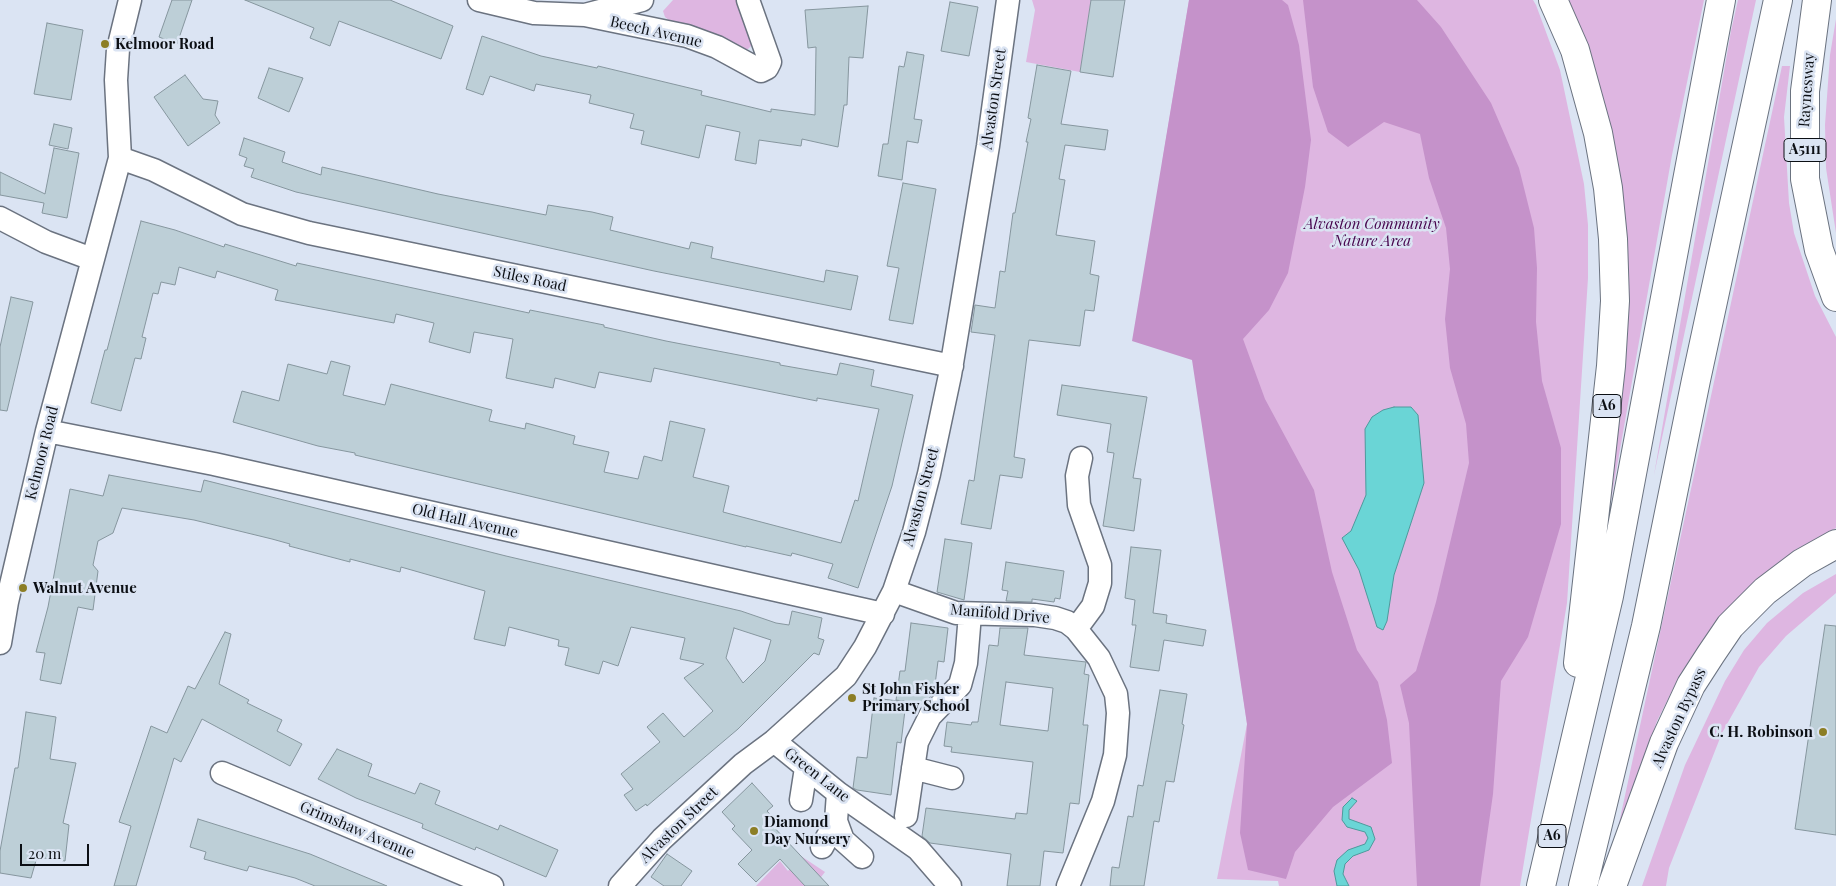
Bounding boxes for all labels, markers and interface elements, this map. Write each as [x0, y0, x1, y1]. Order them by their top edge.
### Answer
street label: Beech Avenue [608, 13, 704, 51]
place label: Kelmoor Road [115, 35, 214, 53]
marker: Kelmoor Road [99, 38, 111, 50]
street label: Alvaston Street [978, 47, 1010, 151]
street label: Raynesway [1795, 52, 1819, 128]
road number: A5111 [1784, 138, 1826, 162]
park label: Alvaston Community Nature Area [1304, 215, 1440, 250]
street label: Stiles Road [492, 262, 568, 296]
road number: A6 [1593, 394, 1621, 418]
street label: Kelmoor Road [22, 404, 62, 502]
street label: Alvaston Street [899, 446, 943, 548]
street label: Old Hall Avenue [410, 500, 520, 542]
place label: Walnut Avenue [33, 579, 137, 597]
marker: Walnut Avenue [17, 582, 29, 594]
street label: Manifold Drive [949, 601, 1051, 627]
street label: Alvaston Bypass [1648, 665, 1710, 771]
place label: St John Fisher Primary School [862, 680, 970, 715]
marker: St John Fisher Primary School [846, 692, 858, 704]
place label: C. H. Robinson [1709, 723, 1813, 741]
marker: C. H. Robinson [1817, 726, 1829, 738]
street label: Green Lane [781, 744, 853, 806]
street label: Alvaston Street [636, 783, 722, 867]
street label: Grimshaw Avenue [297, 798, 417, 862]
place label: Diamond Day Nursery [764, 813, 850, 848]
road number: A6 [1538, 824, 1566, 848]
marker: Diamond Day Nursery [748, 825, 760, 837]
scale bar [22, 834, 91, 866]
text: 20 m [28, 843, 61, 863]

